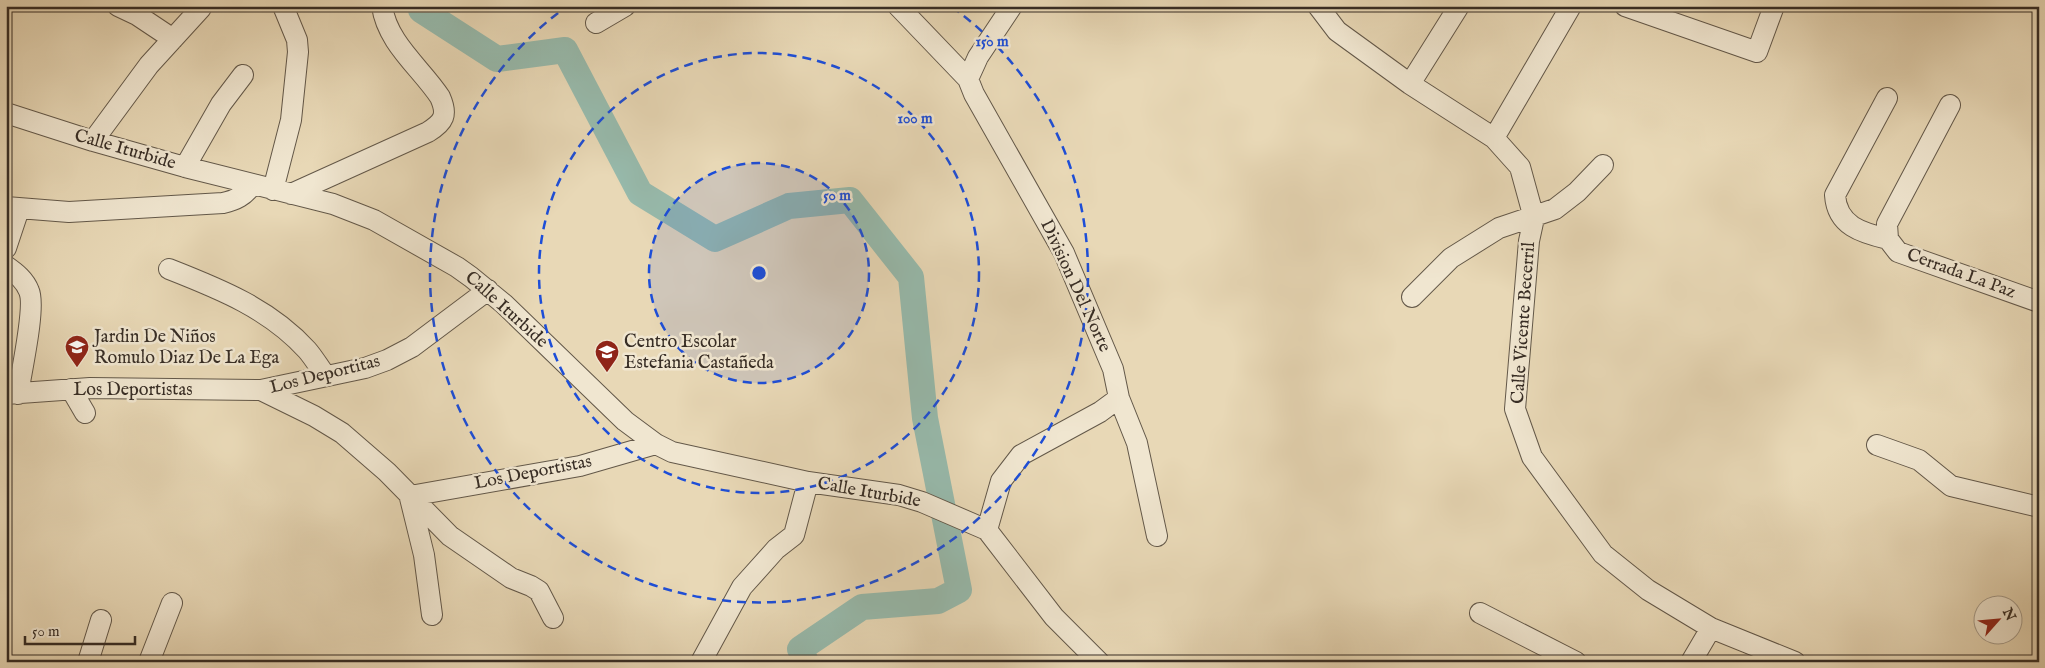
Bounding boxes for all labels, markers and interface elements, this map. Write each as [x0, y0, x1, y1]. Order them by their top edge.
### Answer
text: 150 m [975, 32, 1009, 51]
text: 100 m [897, 109, 933, 128]
street label: Calle Iturbide [72, 125, 178, 175]
text: 50 m [823, 186, 851, 205]
street label: Division Del Norte [1034, 216, 1116, 356]
street label: Calle Vicente Becerril [1507, 241, 1541, 405]
street label: Cerrada La Paz [1903, 244, 2019, 304]
centre of rings [750, 264, 768, 282]
street label: Calle Iturbide [459, 267, 553, 353]
place label: Jardin De Niños Romulo Diaz De La Ega [92, 326, 280, 370]
place label: Centro Escolar Estefania Castañeda [624, 331, 774, 375]
school or university icon: Jardin De Niños Romulo Diaz De La Ega [64, 334, 90, 368]
school or university icon: Centro Escolar Estefania Castañeda [594, 339, 620, 373]
street label: Los Deportitas [267, 350, 383, 400]
street label: Los Deportistas [73, 379, 193, 402]
street label: Los Deportistas [472, 450, 594, 496]
street label: Calle Iturbide [816, 473, 922, 513]
north arrow [1972, 596, 2022, 646]
text: N [1997, 604, 2019, 624]
scale bar [25, 613, 135, 645]
text: 50 m [32, 622, 60, 641]

